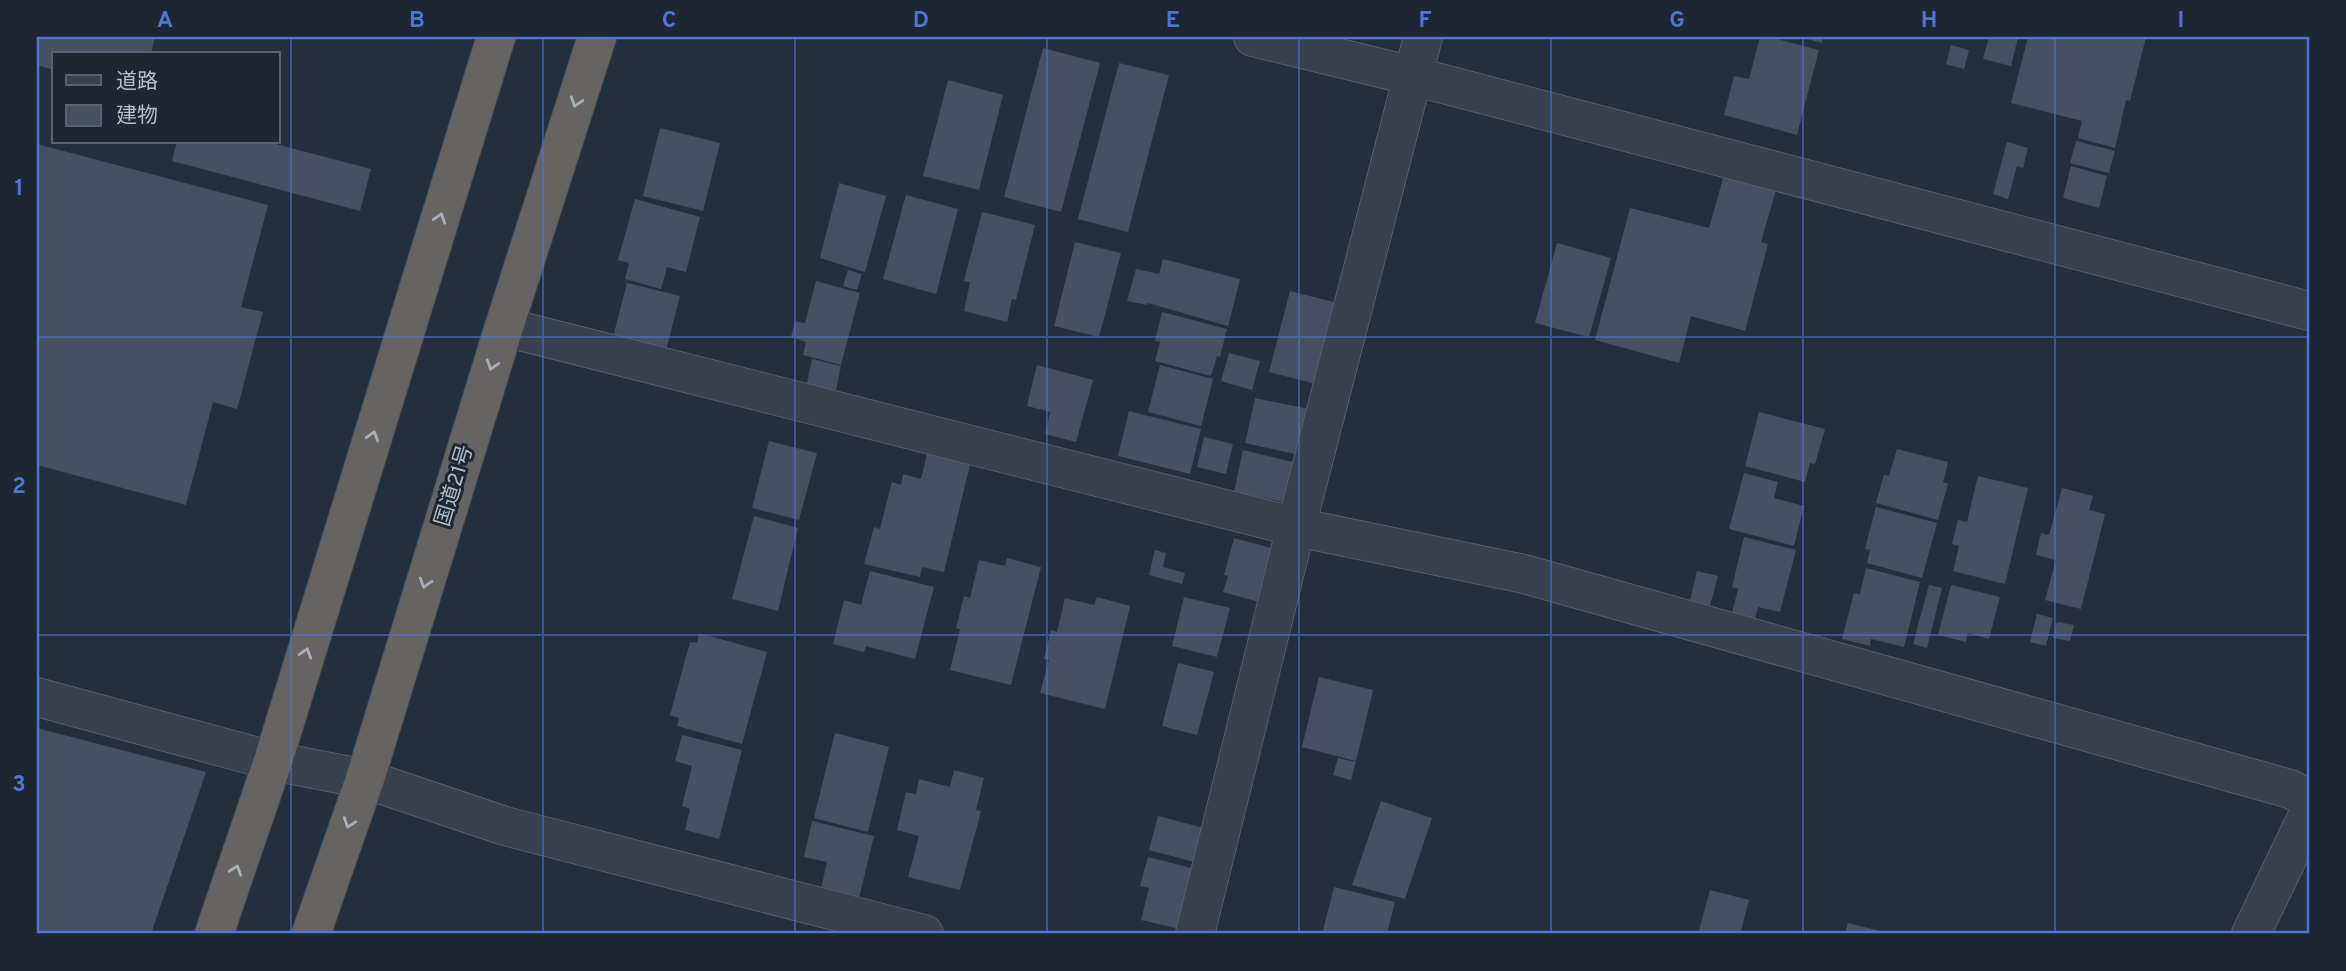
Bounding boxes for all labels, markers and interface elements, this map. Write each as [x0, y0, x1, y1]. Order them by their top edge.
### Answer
text: A [157, 7, 173, 36]
text: B [409, 7, 425, 36]
text: C [662, 7, 676, 36]
text: D [913, 7, 929, 36]
text: E [1166, 7, 1180, 36]
text: F [1418, 7, 1432, 36]
text: G [1669, 7, 1685, 36]
text: H [1921, 7, 1937, 36]
text: I [2178, 7, 2184, 36]
legend [52, 52, 280, 144]
text: 道路 [116, 69, 158, 96]
one-way arrow [570, 95, 584, 107]
text: 建物 [116, 103, 158, 130]
text: 1 [14, 175, 24, 204]
one-way arrow [432, 213, 447, 225]
one-way arrow [486, 358, 500, 371]
one-way arrow [365, 430, 379, 442]
street label: 国道21号 [430, 442, 480, 530]
text: 2 [12, 473, 26, 502]
one-way arrow [418, 576, 433, 588]
one-way arrow [298, 647, 312, 660]
text: 3 [12, 771, 26, 800]
one-way arrow [343, 816, 357, 828]
one-way arrow [228, 864, 242, 876]

